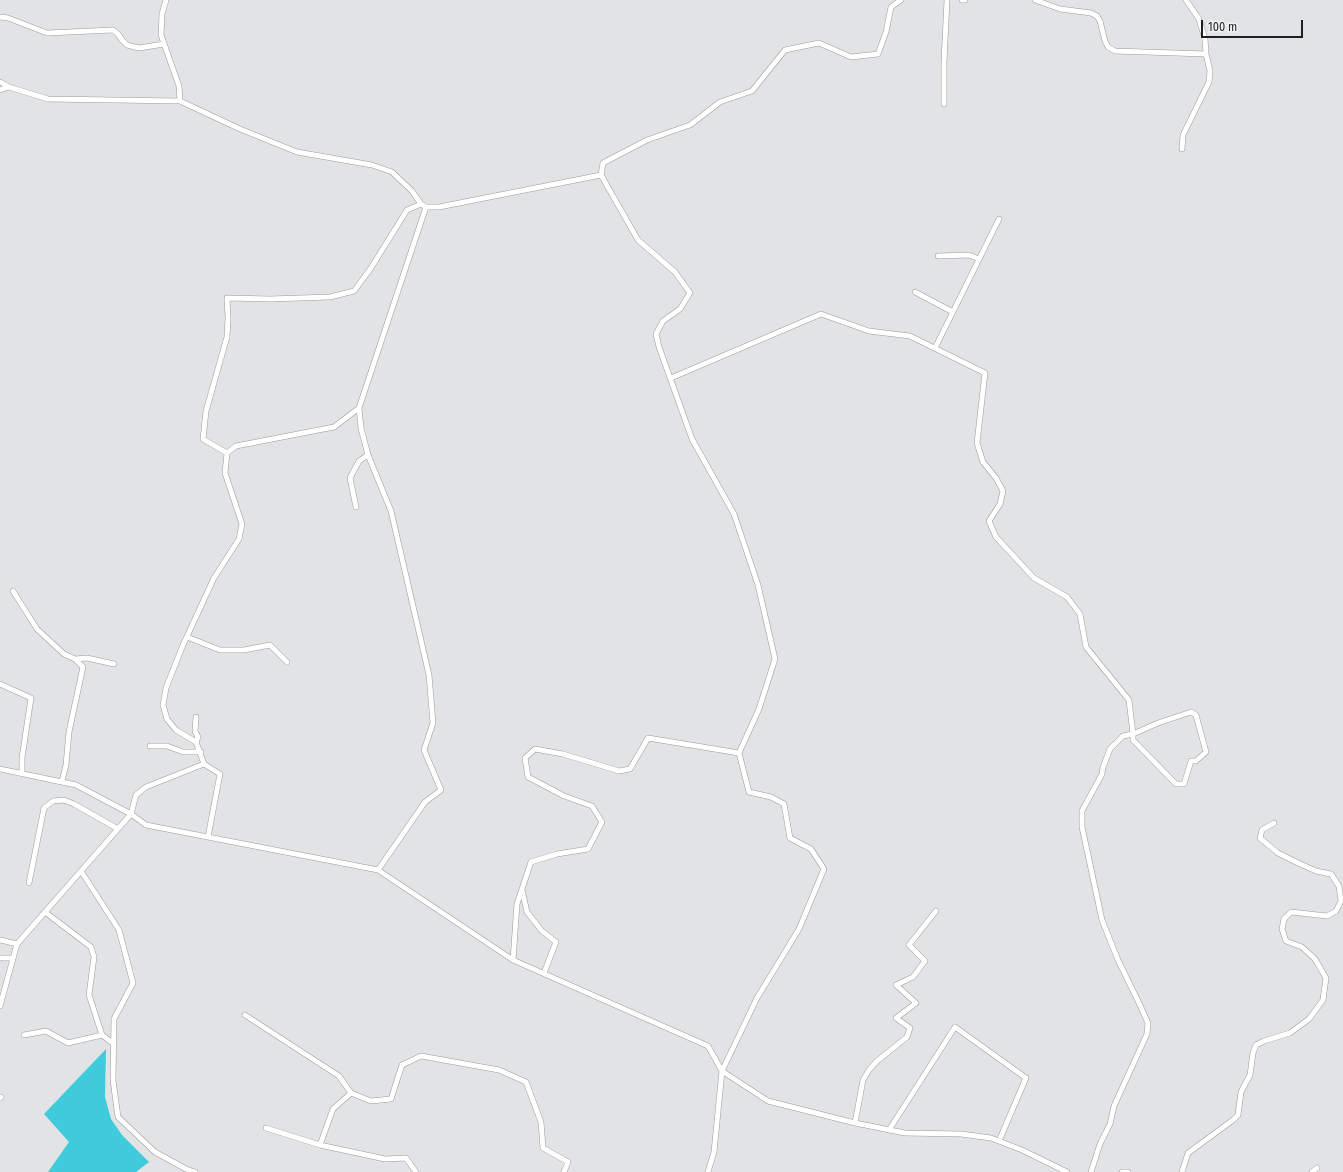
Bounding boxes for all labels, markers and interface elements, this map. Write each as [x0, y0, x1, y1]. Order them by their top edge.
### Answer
scale bar [1203, 12, 1305, 38]
text: 100 m [1208, 20, 1237, 34]

